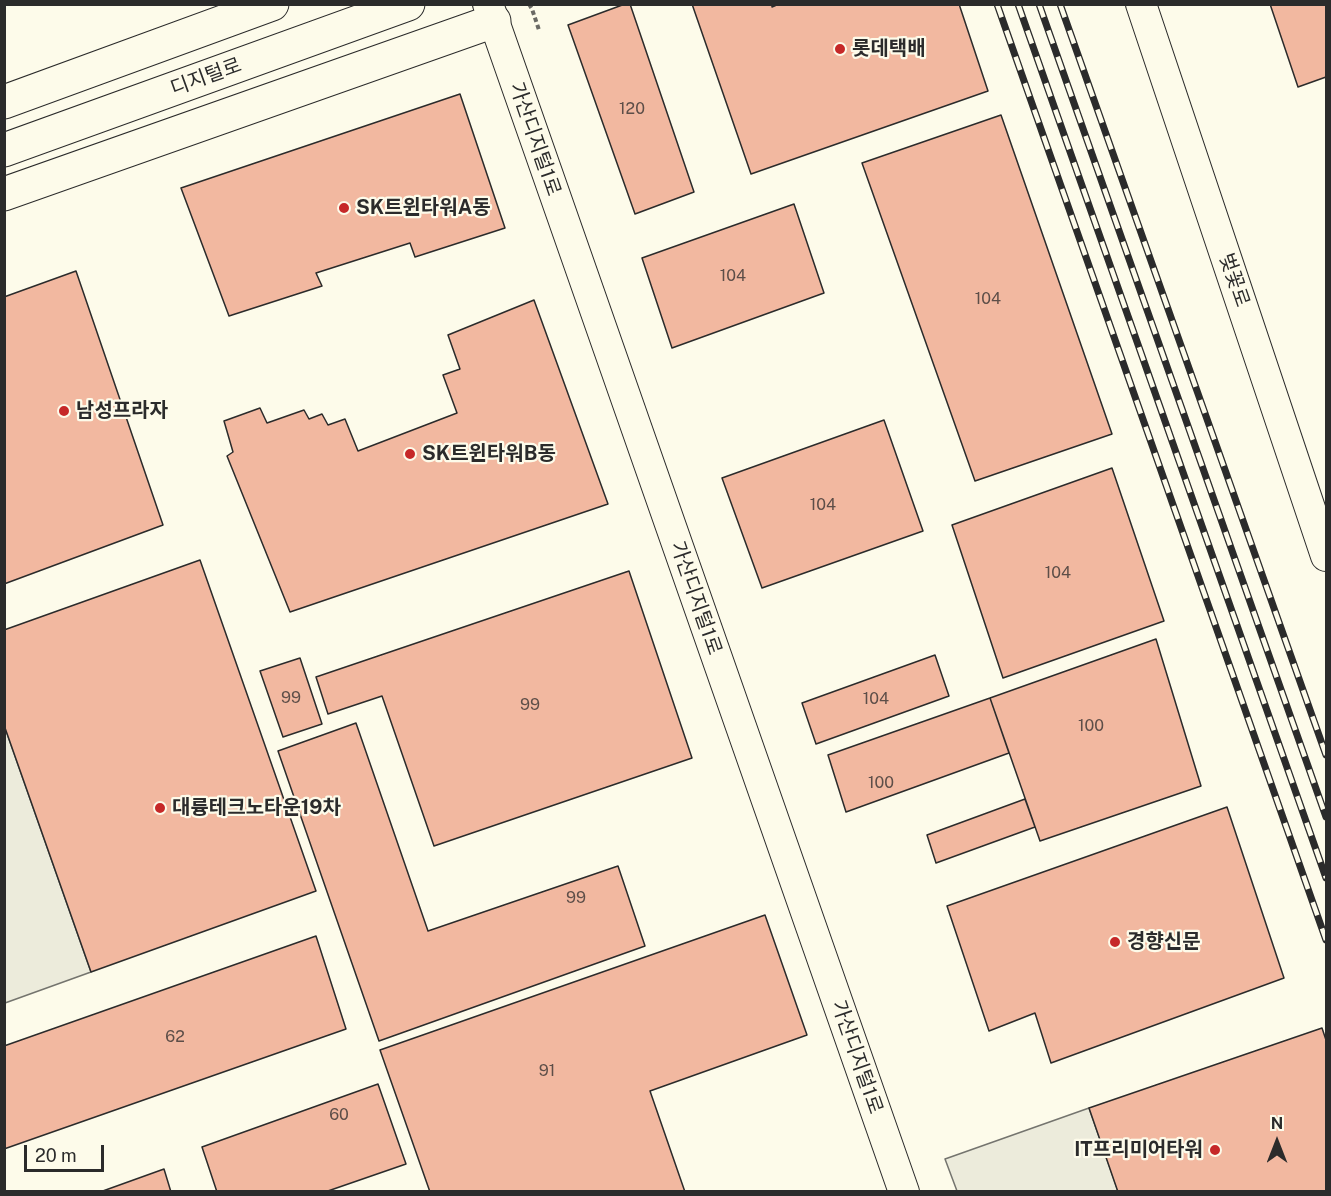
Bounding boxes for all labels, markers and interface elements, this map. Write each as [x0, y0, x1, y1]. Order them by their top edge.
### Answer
place label: 롯데택배 [852, 37, 926, 61]
marker: 롯데택배 [833, 42, 847, 56]
street label: 디지털로 [167, 53, 245, 101]
street label: 가산디지털1로 [504, 79, 566, 199]
house number: 120 [619, 99, 645, 119]
place label: SK트윈타워A동 [356, 196, 491, 220]
marker: SK트윈타워A동 [337, 201, 351, 215]
street label: 벚꽃로 [1214, 250, 1254, 310]
house number: 104 [720, 266, 746, 286]
house number: 104 [975, 289, 1001, 309]
place label: 남성프라자 [76, 399, 168, 423]
marker: 남성프라자 [57, 404, 71, 418]
place label: SK트윈타워B동 [422, 442, 556, 466]
marker: SK트윈타워B동 [403, 447, 417, 461]
house number: 104 [810, 495, 836, 515]
street label: 가산디지털1로 [665, 538, 727, 658]
house number: 104 [1045, 563, 1071, 583]
house number: 99 [281, 688, 301, 708]
house number: 104 [863, 689, 889, 709]
house number: 99 [520, 695, 540, 715]
house number: 100 [1078, 716, 1104, 736]
house number: 100 [868, 773, 894, 793]
place label: 대륭테크노타운19차 [172, 796, 341, 820]
marker: 대륭테크노타운19차 [153, 801, 167, 815]
house number: 99 [566, 888, 586, 908]
place label: 경향신문 [1127, 930, 1201, 954]
marker: 경향신문 [1108, 935, 1122, 949]
street label: 가산디지털1로 [826, 997, 888, 1117]
house number: 62 [165, 1027, 185, 1047]
house number: 91 [539, 1061, 555, 1081]
house number: 60 [329, 1105, 349, 1125]
north arrow [1247, 1112, 1307, 1172]
text: N [1271, 1114, 1283, 1133]
scale bar [27, 1133, 106, 1171]
place label: IT프리미어타워 [1074, 1138, 1203, 1162]
marker: IT프리미어타워 [1208, 1143, 1222, 1157]
text: 20 m [35, 1145, 77, 1166]

